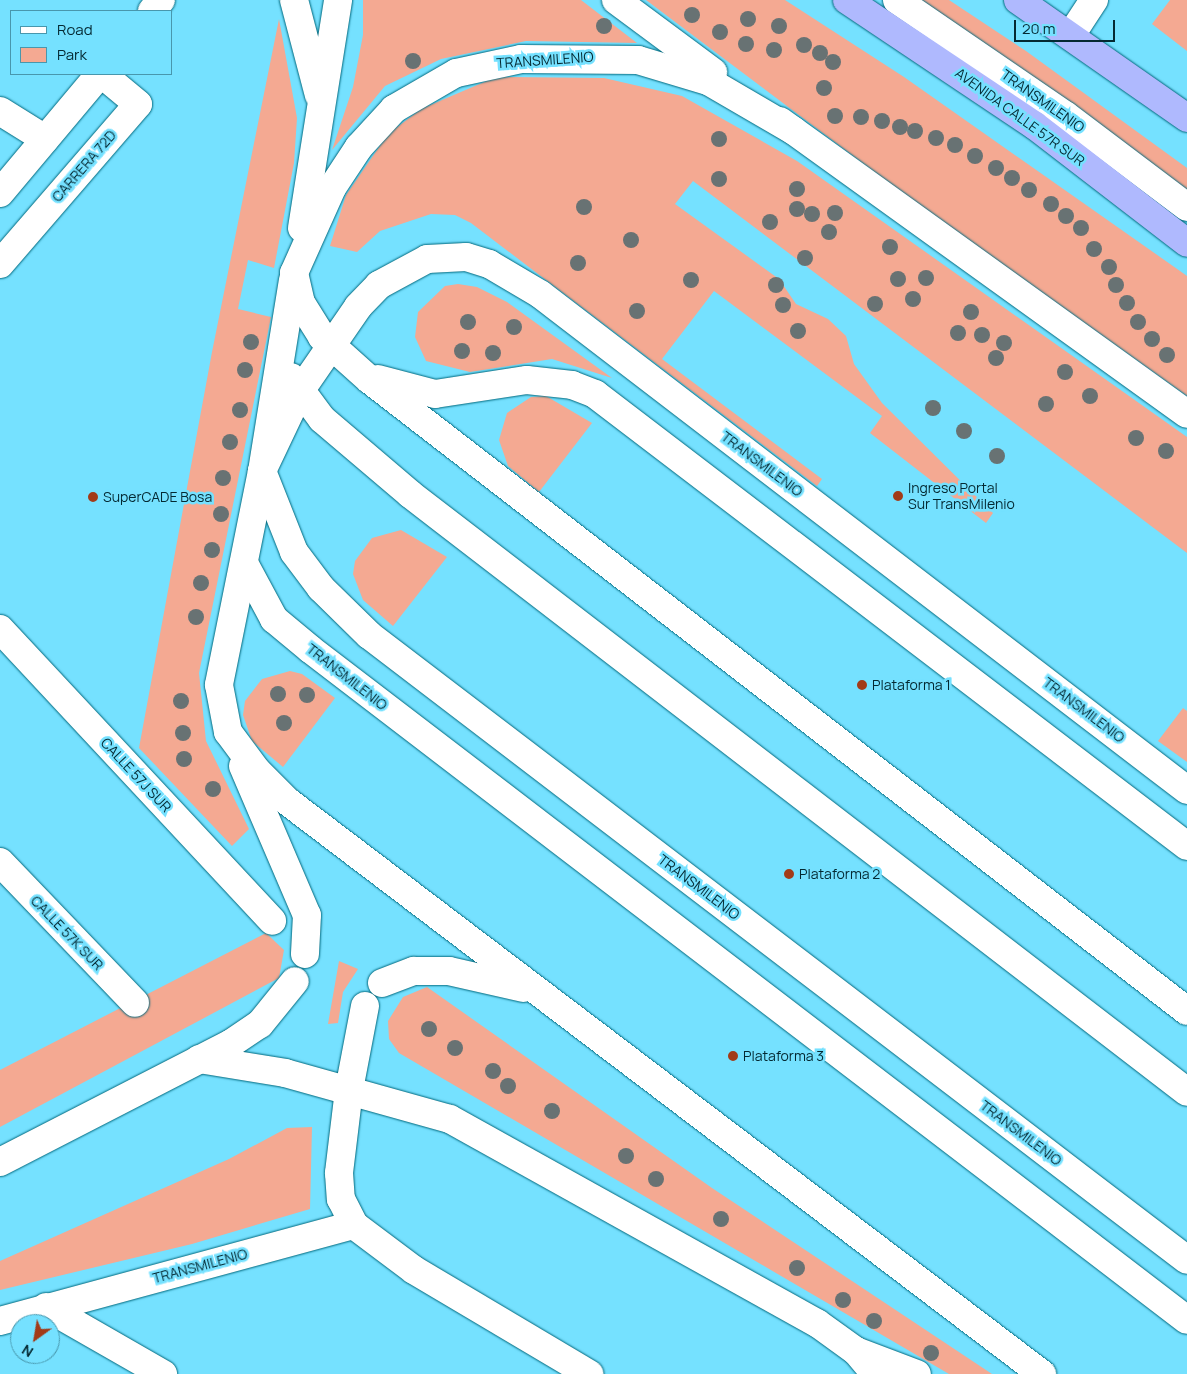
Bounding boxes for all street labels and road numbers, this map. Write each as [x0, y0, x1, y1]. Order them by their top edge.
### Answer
street label: TRANSMILENIO [496, 48, 594, 72]
street label: AVENIDA CALLE 57R SUR [952, 64, 1088, 170]
street label: TRANSMILENIO [998, 66, 1088, 136]
street label: CARRERA 72D [48, 127, 120, 205]
street label: TRANSMILENIO [718, 428, 806, 500]
street label: TRANSMILENIO [303, 640, 391, 714]
street label: TRANSMILENIO [1040, 674, 1128, 746]
street label: CALLE 57J SUR [97, 734, 175, 816]
street label: TRANSMILENIO [655, 851, 743, 923]
street label: CALLE 57K SUR [27, 892, 107, 974]
street label: TRANSMILENIO [977, 1097, 1065, 1169]
street label: TRANSMILENIO [151, 1245, 249, 1287]

